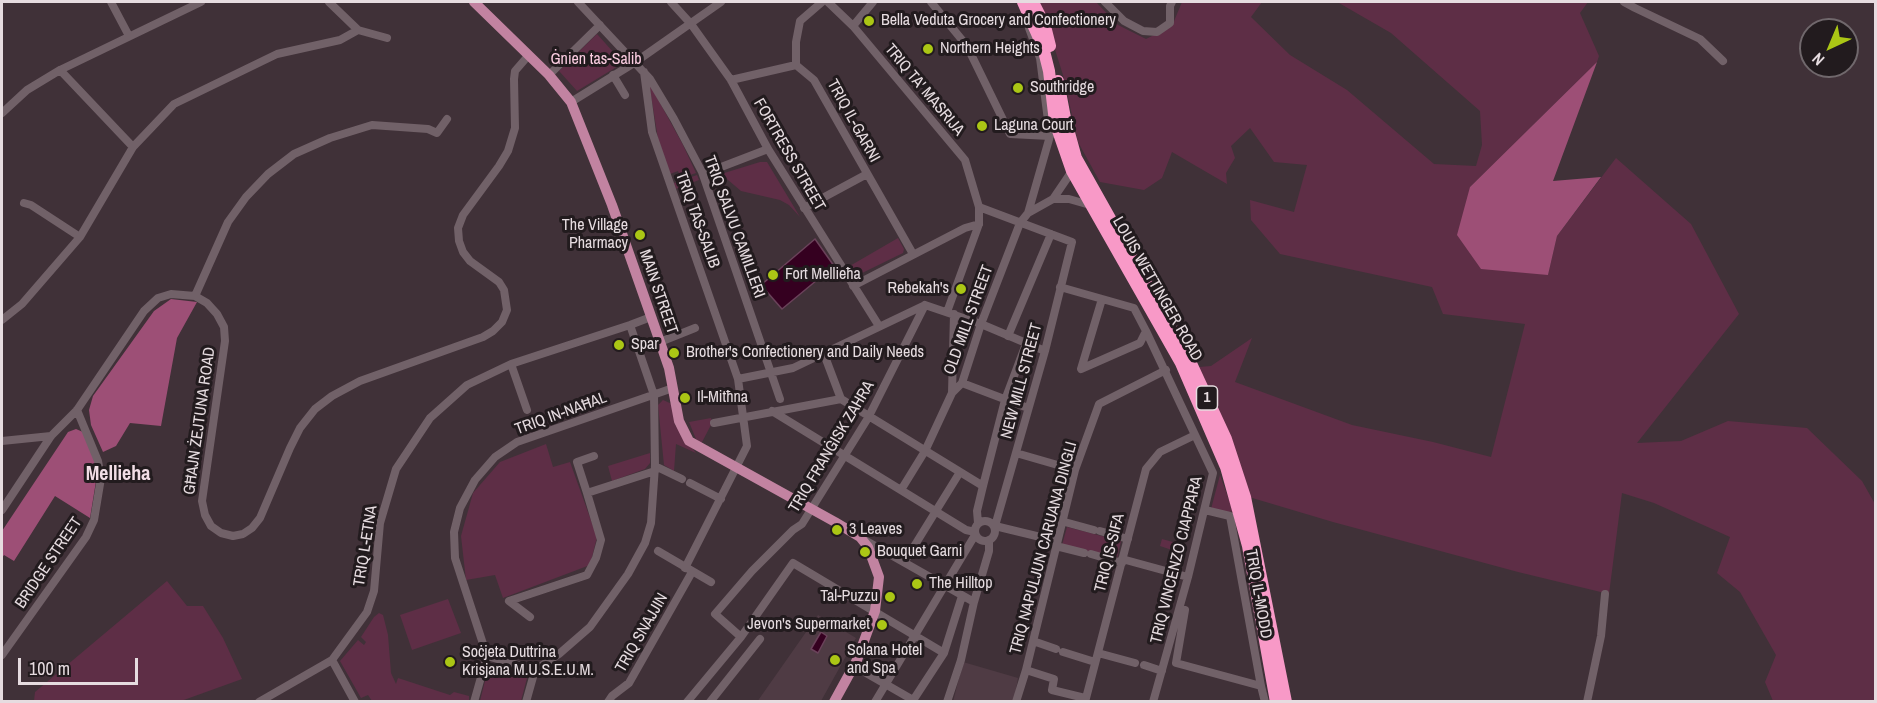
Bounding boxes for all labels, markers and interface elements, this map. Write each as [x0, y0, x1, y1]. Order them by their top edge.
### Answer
place label: Bella Veduta Grocery and Confectionery [881, 11, 1116, 31]
marker: Bella Veduta Grocery and Confectionery [862, 14, 876, 28]
north arrow [1799, 18, 1859, 78]
place label: Northern Heights [940, 39, 1040, 59]
street label: TRIQ TA' MASRIJA [880, 40, 968, 140]
marker: Northern Heights [921, 42, 935, 56]
text: N [1807, 48, 1829, 71]
park label: Ġnien tas-Salib [550, 50, 642, 70]
street label: TRIQ IL-GARNI [822, 76, 884, 166]
place label: Southridge [1030, 78, 1094, 98]
marker: Southridge [1011, 81, 1025, 95]
street label: FORTRESS STREET [749, 95, 829, 215]
place label: Laguna Court [994, 116, 1074, 136]
marker: Laguna Court [975, 119, 989, 133]
street label: TRIQ SALVU CAMILLERI [699, 153, 769, 301]
street label: TRIQ TAS-SALIB [671, 169, 723, 271]
street label: LOUIS WETTINGER ROAD [1108, 213, 1206, 365]
place label: The Village Pharmacy [562, 216, 628, 254]
marker: The Village Pharmacy [633, 228, 647, 242]
street label: MAIN STREET [635, 247, 681, 337]
street label: OLD MILL STREET [940, 263, 998, 377]
place label: Fort Mellieħa [785, 265, 861, 285]
marker: Fort Mellieħa [766, 268, 780, 282]
place label: Rebekah's [887, 279, 949, 299]
marker: Rebekah's [954, 282, 968, 296]
street label: NEW MILL STREET [997, 321, 1047, 441]
place label: Spar [631, 335, 659, 355]
marker: Spar [612, 338, 626, 352]
place label: Brother's Confectionery and Daily Needs [686, 343, 924, 363]
street label: GĦAJN ŻEJTUNA ROAD [180, 346, 220, 496]
marker: Brother's Confectionery and Daily Needs [667, 346, 681, 360]
street label: TRIQ FRANĠISK ZAHRA [785, 378, 879, 516]
road number: 1 [1196, 386, 1218, 410]
place label: Il-Mitħna [697, 388, 748, 408]
street label: TRIQ IN-NAĦAL [513, 389, 609, 439]
marker: Il-Mitħna [678, 391, 692, 405]
street label: TRIQ NAPULJUN CARUANA DINGLI [1006, 440, 1082, 656]
district label: Mellieha [86, 463, 150, 487]
street label: TRIQ VINCENZO CIAPPARA [1147, 474, 1207, 646]
street label: TRIQ L-ETNA [350, 504, 382, 588]
street label: TRIQ IS-SIFA [1091, 512, 1129, 594]
street label: BRIDGE STREET [11, 514, 87, 612]
place label: 3 Leaves [849, 520, 902, 540]
marker: 3 Leaves [830, 523, 844, 537]
place label: Bouquet Garni [877, 542, 962, 562]
marker: Bouquet Garni [858, 545, 872, 559]
street label: TRIQ IL-MODD [1241, 548, 1275, 640]
place label: The Hilltop [929, 574, 992, 594]
marker: The Hilltop [910, 577, 924, 591]
place label: Tal-Puzzu [820, 587, 878, 607]
street label: TRIQ SNAJJIN [612, 590, 672, 676]
marker: Tal-Puzzu [883, 590, 897, 604]
place label: Jevon's Supermarket [747, 615, 870, 635]
marker: Jevon's Supermarket [875, 618, 889, 632]
place label: Solana Hotel and Spa [847, 641, 922, 679]
place label: Soċjeta Duttrina Krisjana M.U.S.E.U.M. [462, 643, 594, 681]
scale bar [21, 646, 141, 684]
marker: Solana Hotel and Spa [828, 653, 842, 667]
marker: Soċjeta Duttrina Krisjana M.U.S.E.U.M. [443, 655, 457, 669]
text: 100 m [29, 656, 70, 681]

